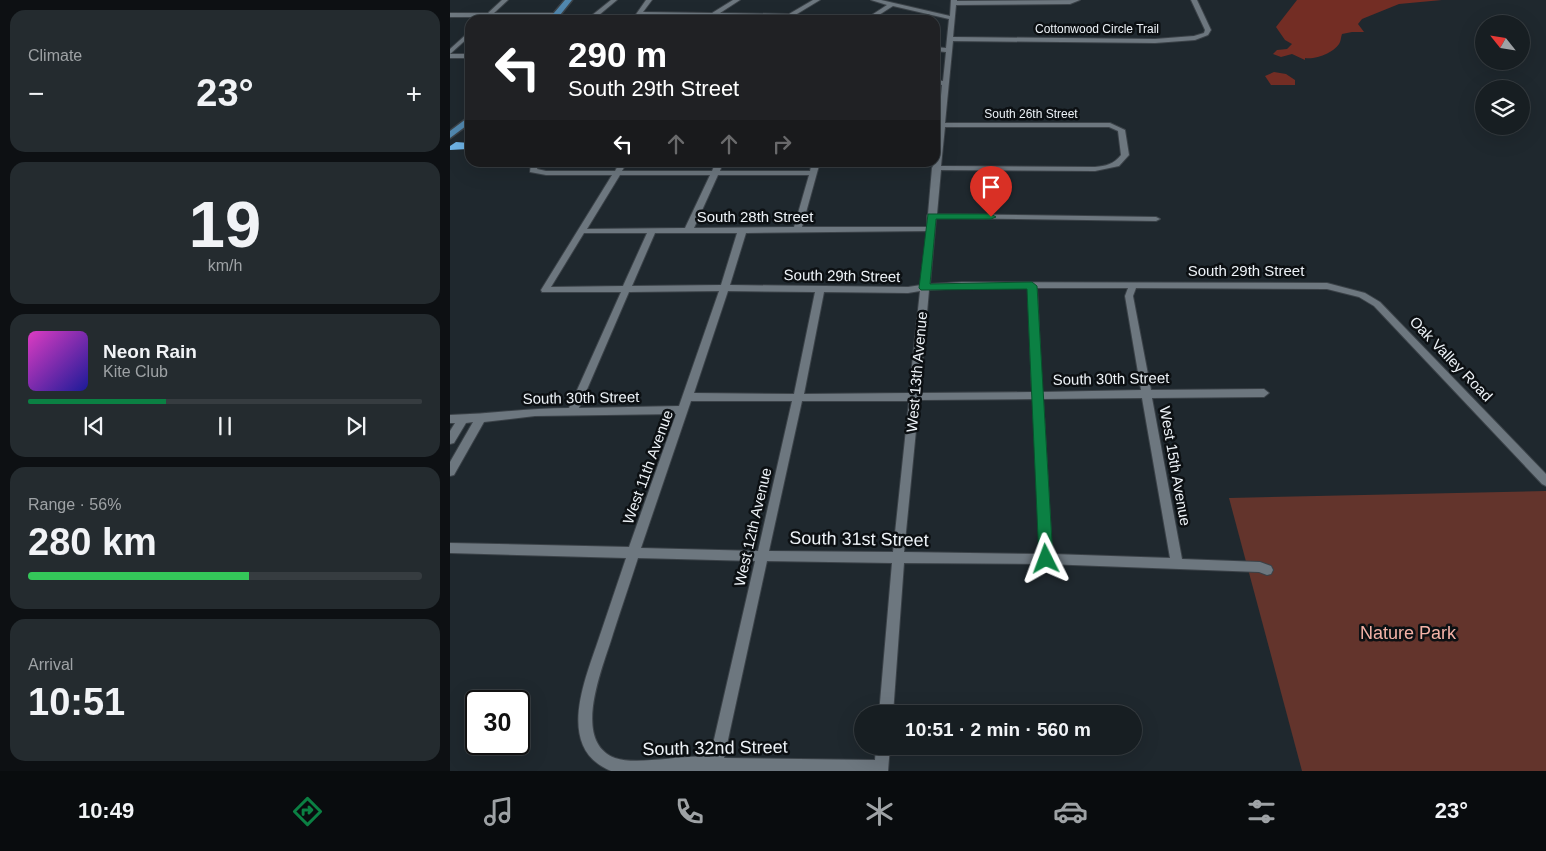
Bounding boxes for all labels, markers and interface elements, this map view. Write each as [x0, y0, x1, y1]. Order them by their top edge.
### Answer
north arrow [1475, 15, 1530, 70]
map controls [1475, 15, 1530, 135]
street label: Cottonwood Circle Trail [1035, 22, 1159, 36]
icon: left [485, 35, 550, 100]
text: 290 m [568, 35, 667, 74]
text: Climate [28, 47, 82, 64]
text: 23° [196, 72, 254, 114]
text: South 29th Street [568, 76, 739, 101]
text: − [28, 78, 44, 109]
text: + [406, 78, 422, 109]
button: layers [1475, 80, 1530, 135]
street label: South 26th Street [984, 107, 1078, 121]
icon: left [609, 130, 637, 158]
icon: ahead [662, 130, 690, 158]
icon: ahead [715, 130, 743, 158]
icon: right [768, 130, 796, 158]
pin [970, 166, 1012, 217]
icon: arrive [977, 173, 1005, 201]
text: 19 [189, 188, 261, 261]
street label: South 28th Street [697, 208, 814, 225]
text: km/h [208, 257, 242, 274]
street label: South 29th Street [1188, 262, 1305, 279]
street label: South 29th Street [783, 266, 901, 285]
street label: West 13th Avenue [903, 311, 930, 433]
street label: Oak Valley Road [1407, 313, 1496, 405]
text: Neon Rain [103, 341, 197, 362]
text: Kite Club [103, 363, 168, 380]
street label: South 30th Street [1052, 369, 1170, 388]
street label: South 30th Street [522, 388, 640, 407]
street label: West 15th Avenue [1157, 405, 1194, 527]
street label: West 11th Avenue [619, 407, 676, 526]
icon: previous [80, 412, 108, 440]
icon: pause [211, 412, 239, 440]
icon: next [342, 412, 370, 440]
street label: West 12th Avenue [731, 466, 774, 588]
text: Range · 56% [28, 496, 121, 513]
text: 280 km [28, 521, 157, 563]
street label: South 31st Street [789, 528, 929, 550]
position arrow [1019, 532, 1071, 584]
park label: Nature Park [1360, 623, 1457, 643]
text: Arrival [28, 656, 73, 673]
text: 10:51 [28, 681, 125, 723]
speed limit sign: 30 [465, 690, 530, 755]
text: 10:51 · 2 min · 560 m [905, 719, 1091, 740]
street label: South 32nd Street [642, 737, 788, 759]
icon: directions [290, 794, 325, 829]
icon: music [481, 794, 516, 829]
icon: phone [672, 794, 707, 829]
icon: climate [862, 794, 897, 829]
icon: car [1053, 794, 1088, 829]
icon: filters [1244, 794, 1279, 829]
text: 10:49 [78, 798, 134, 823]
text: 23° [1435, 798, 1468, 823]

